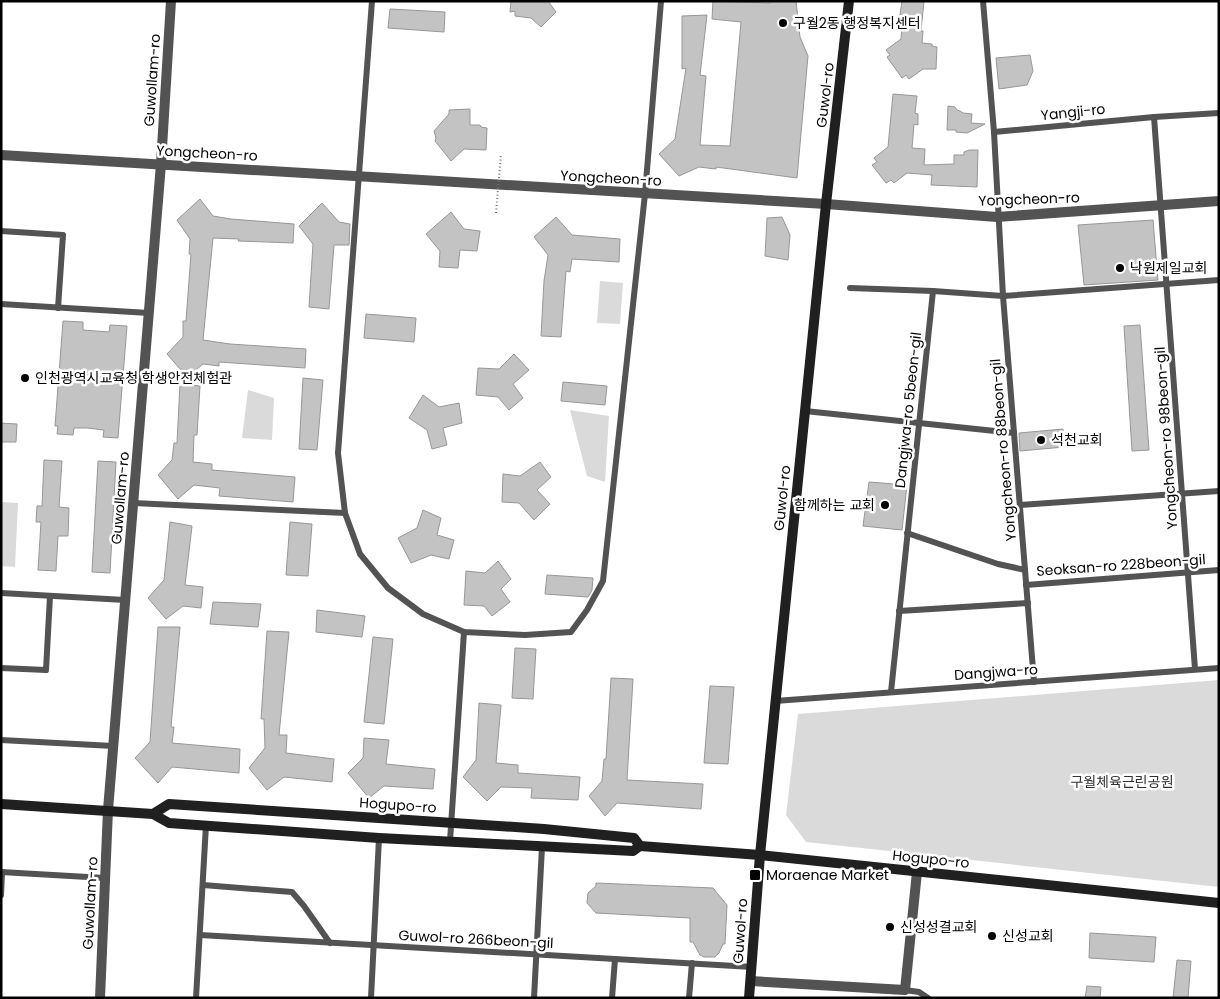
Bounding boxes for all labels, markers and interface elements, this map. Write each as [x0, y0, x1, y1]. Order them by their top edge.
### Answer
place label: 구월2동 행정복지센터 [793, 13, 921, 33]
marker: 구월2동 행정복지센터 [777, 17, 789, 29]
street label: Guwollam-ro [139, 33, 165, 127]
street label: Guwol-ro [811, 61, 839, 129]
street label: Yangji-ro [1040, 99, 1106, 125]
street label: Yongcheon-ro [156, 140, 258, 166]
street label: Yongcheon-ro [560, 165, 662, 191]
street label: Yongcheon-ro [978, 187, 1080, 211]
place label: 낙원제일교회 [1130, 258, 1207, 278]
marker: 낙원제일교회 [1114, 262, 1126, 274]
street label: Dangjwa-ro 5beon-gil [890, 331, 926, 489]
street label: Yongcheon-ro 98beon-gil [1150, 346, 1182, 530]
street label: Yongcheon-ro 88beon-gil [985, 358, 1021, 542]
place label: 인천광역시교육청 학생안전체험관 [35, 368, 232, 388]
marker: 인천광역시교육청 학생안전체험관 [19, 372, 31, 384]
place label: 석천교회 [1051, 430, 1103, 450]
marker: 석천교회 [1035, 434, 1047, 446]
street label: Guwollam-ro [106, 451, 134, 545]
street label: Guwol-ro [769, 464, 795, 532]
place label: 함께하는 교회 [794, 495, 875, 515]
marker: 함께하는 교회 [879, 499, 891, 511]
street label: Seoksan-ro 228beon-gil [1036, 549, 1206, 581]
street label: Dangjwa-ro [953, 659, 1039, 685]
park label: 구월체육근린공원 [1070, 772, 1174, 792]
street label: Hogupo-ro [359, 792, 437, 818]
street label: Hogupo-ro [891, 845, 971, 873]
street label: Guwollam-ro [78, 856, 102, 950]
place label: Moraenae Market [766, 865, 889, 885]
marker: Moraenae Market [748, 868, 762, 882]
street label: Guwol-ro [728, 898, 752, 964]
place label: 신성성결교회 [900, 917, 977, 937]
marker: 신성성결교회 [884, 921, 896, 933]
street label: Guwol-ro 266beon-gil [398, 925, 554, 953]
place label: 신성교회 [1002, 926, 1054, 946]
marker: 신성교회 [986, 930, 998, 942]

